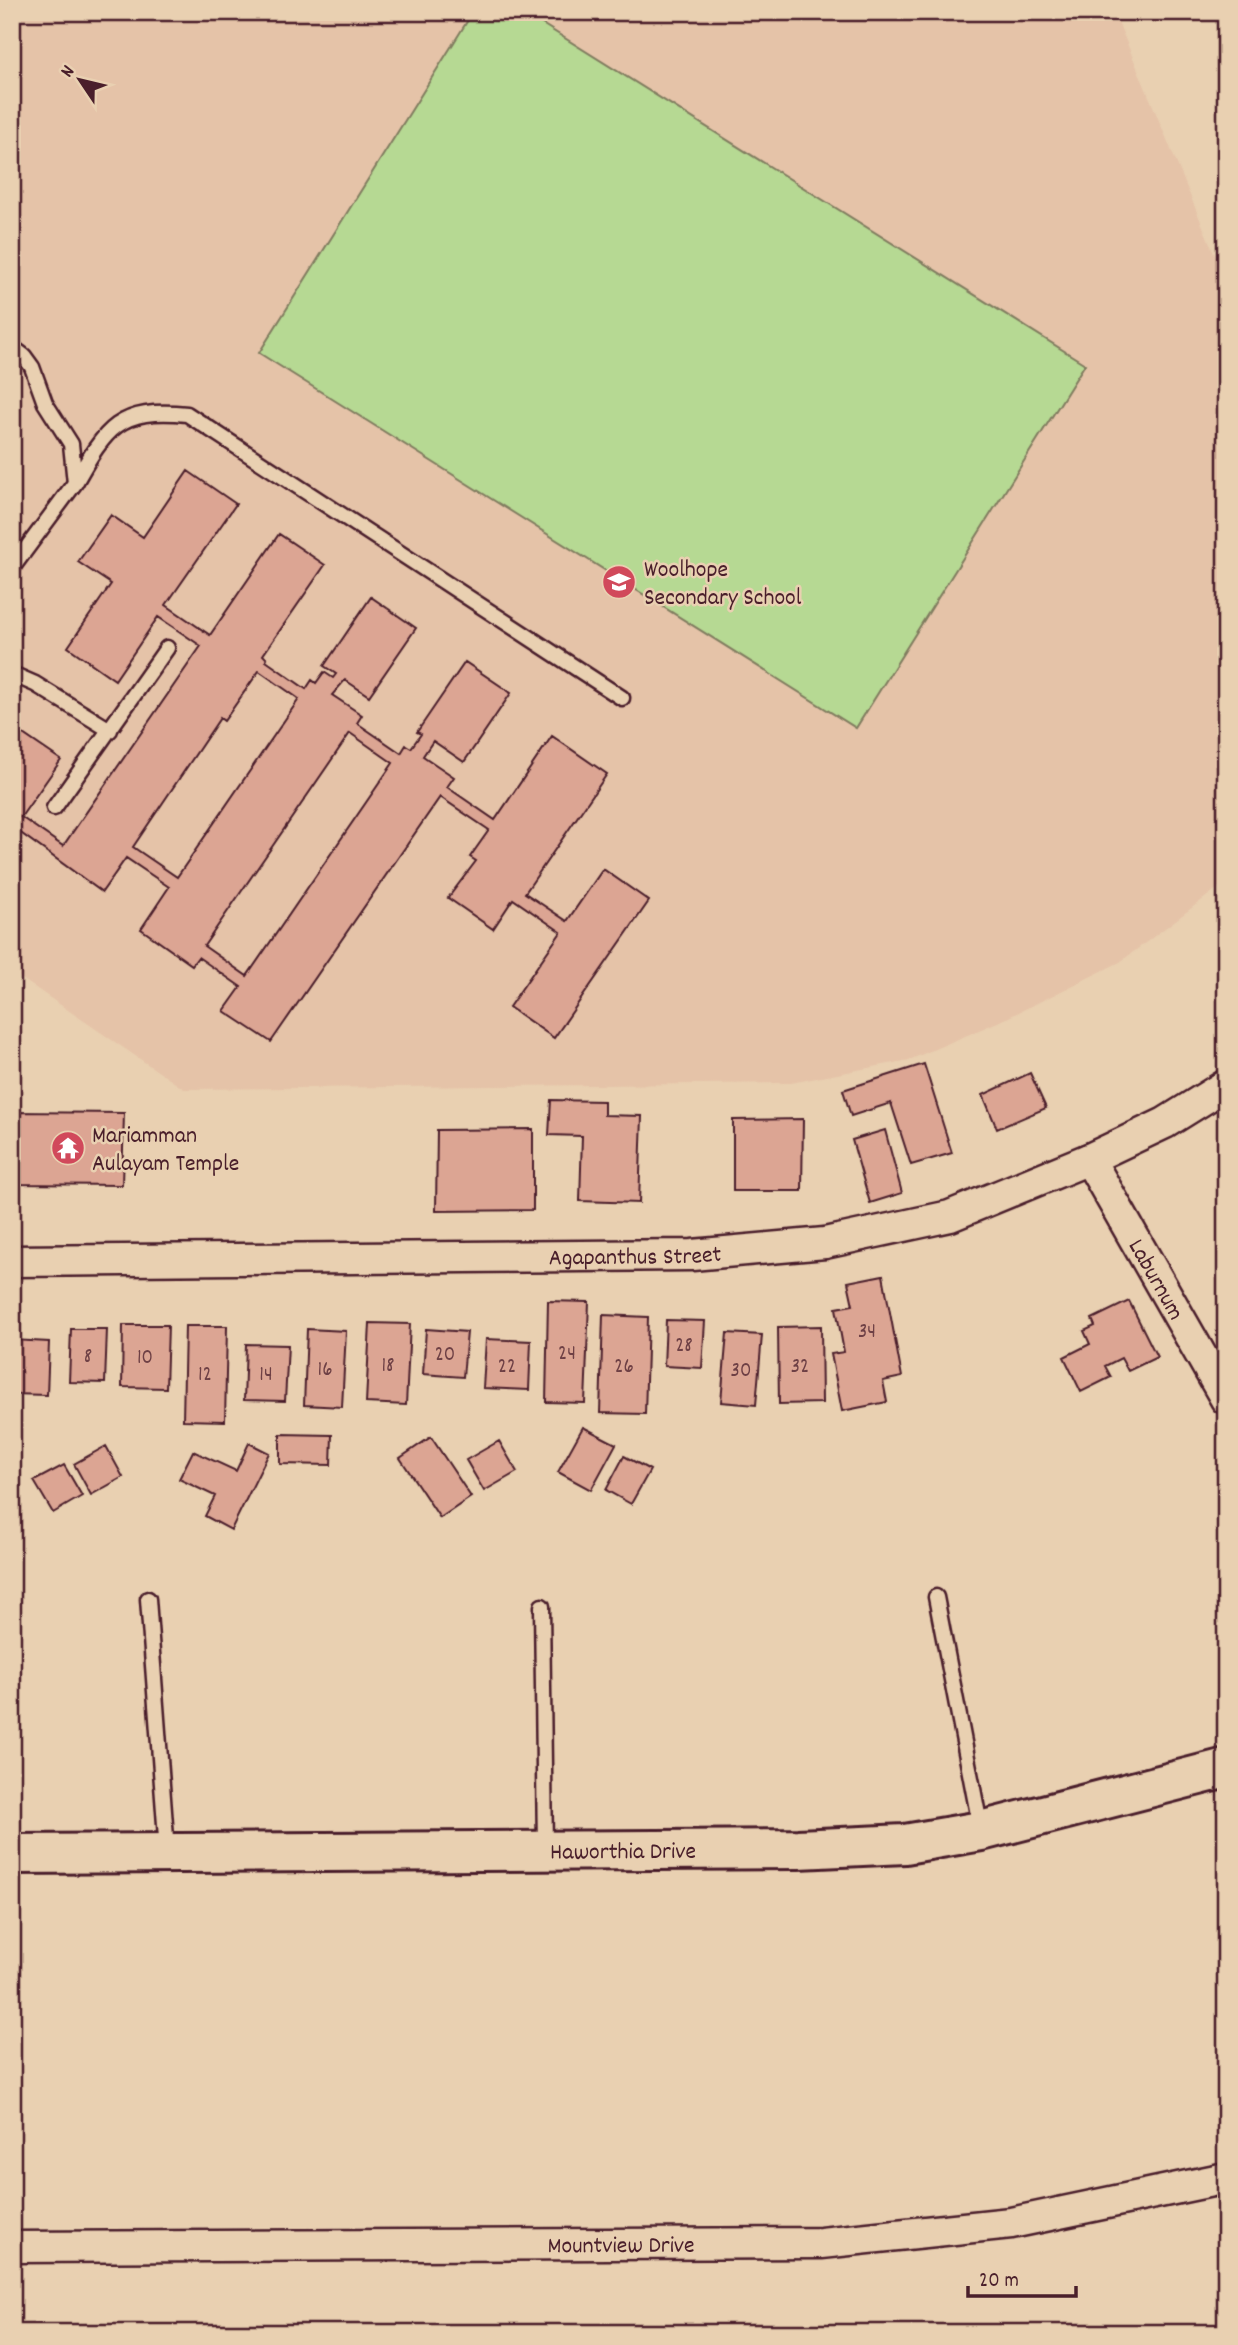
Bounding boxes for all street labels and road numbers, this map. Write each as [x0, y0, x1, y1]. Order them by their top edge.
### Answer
street label: Laburnum [1118, 1233, 1192, 1327]
street label: Agapanthus Street [549, 1238, 723, 1276]
street label: Haworthia Drive [550, 1836, 696, 1871]
street label: Mountview Drive [547, 2230, 695, 2264]

